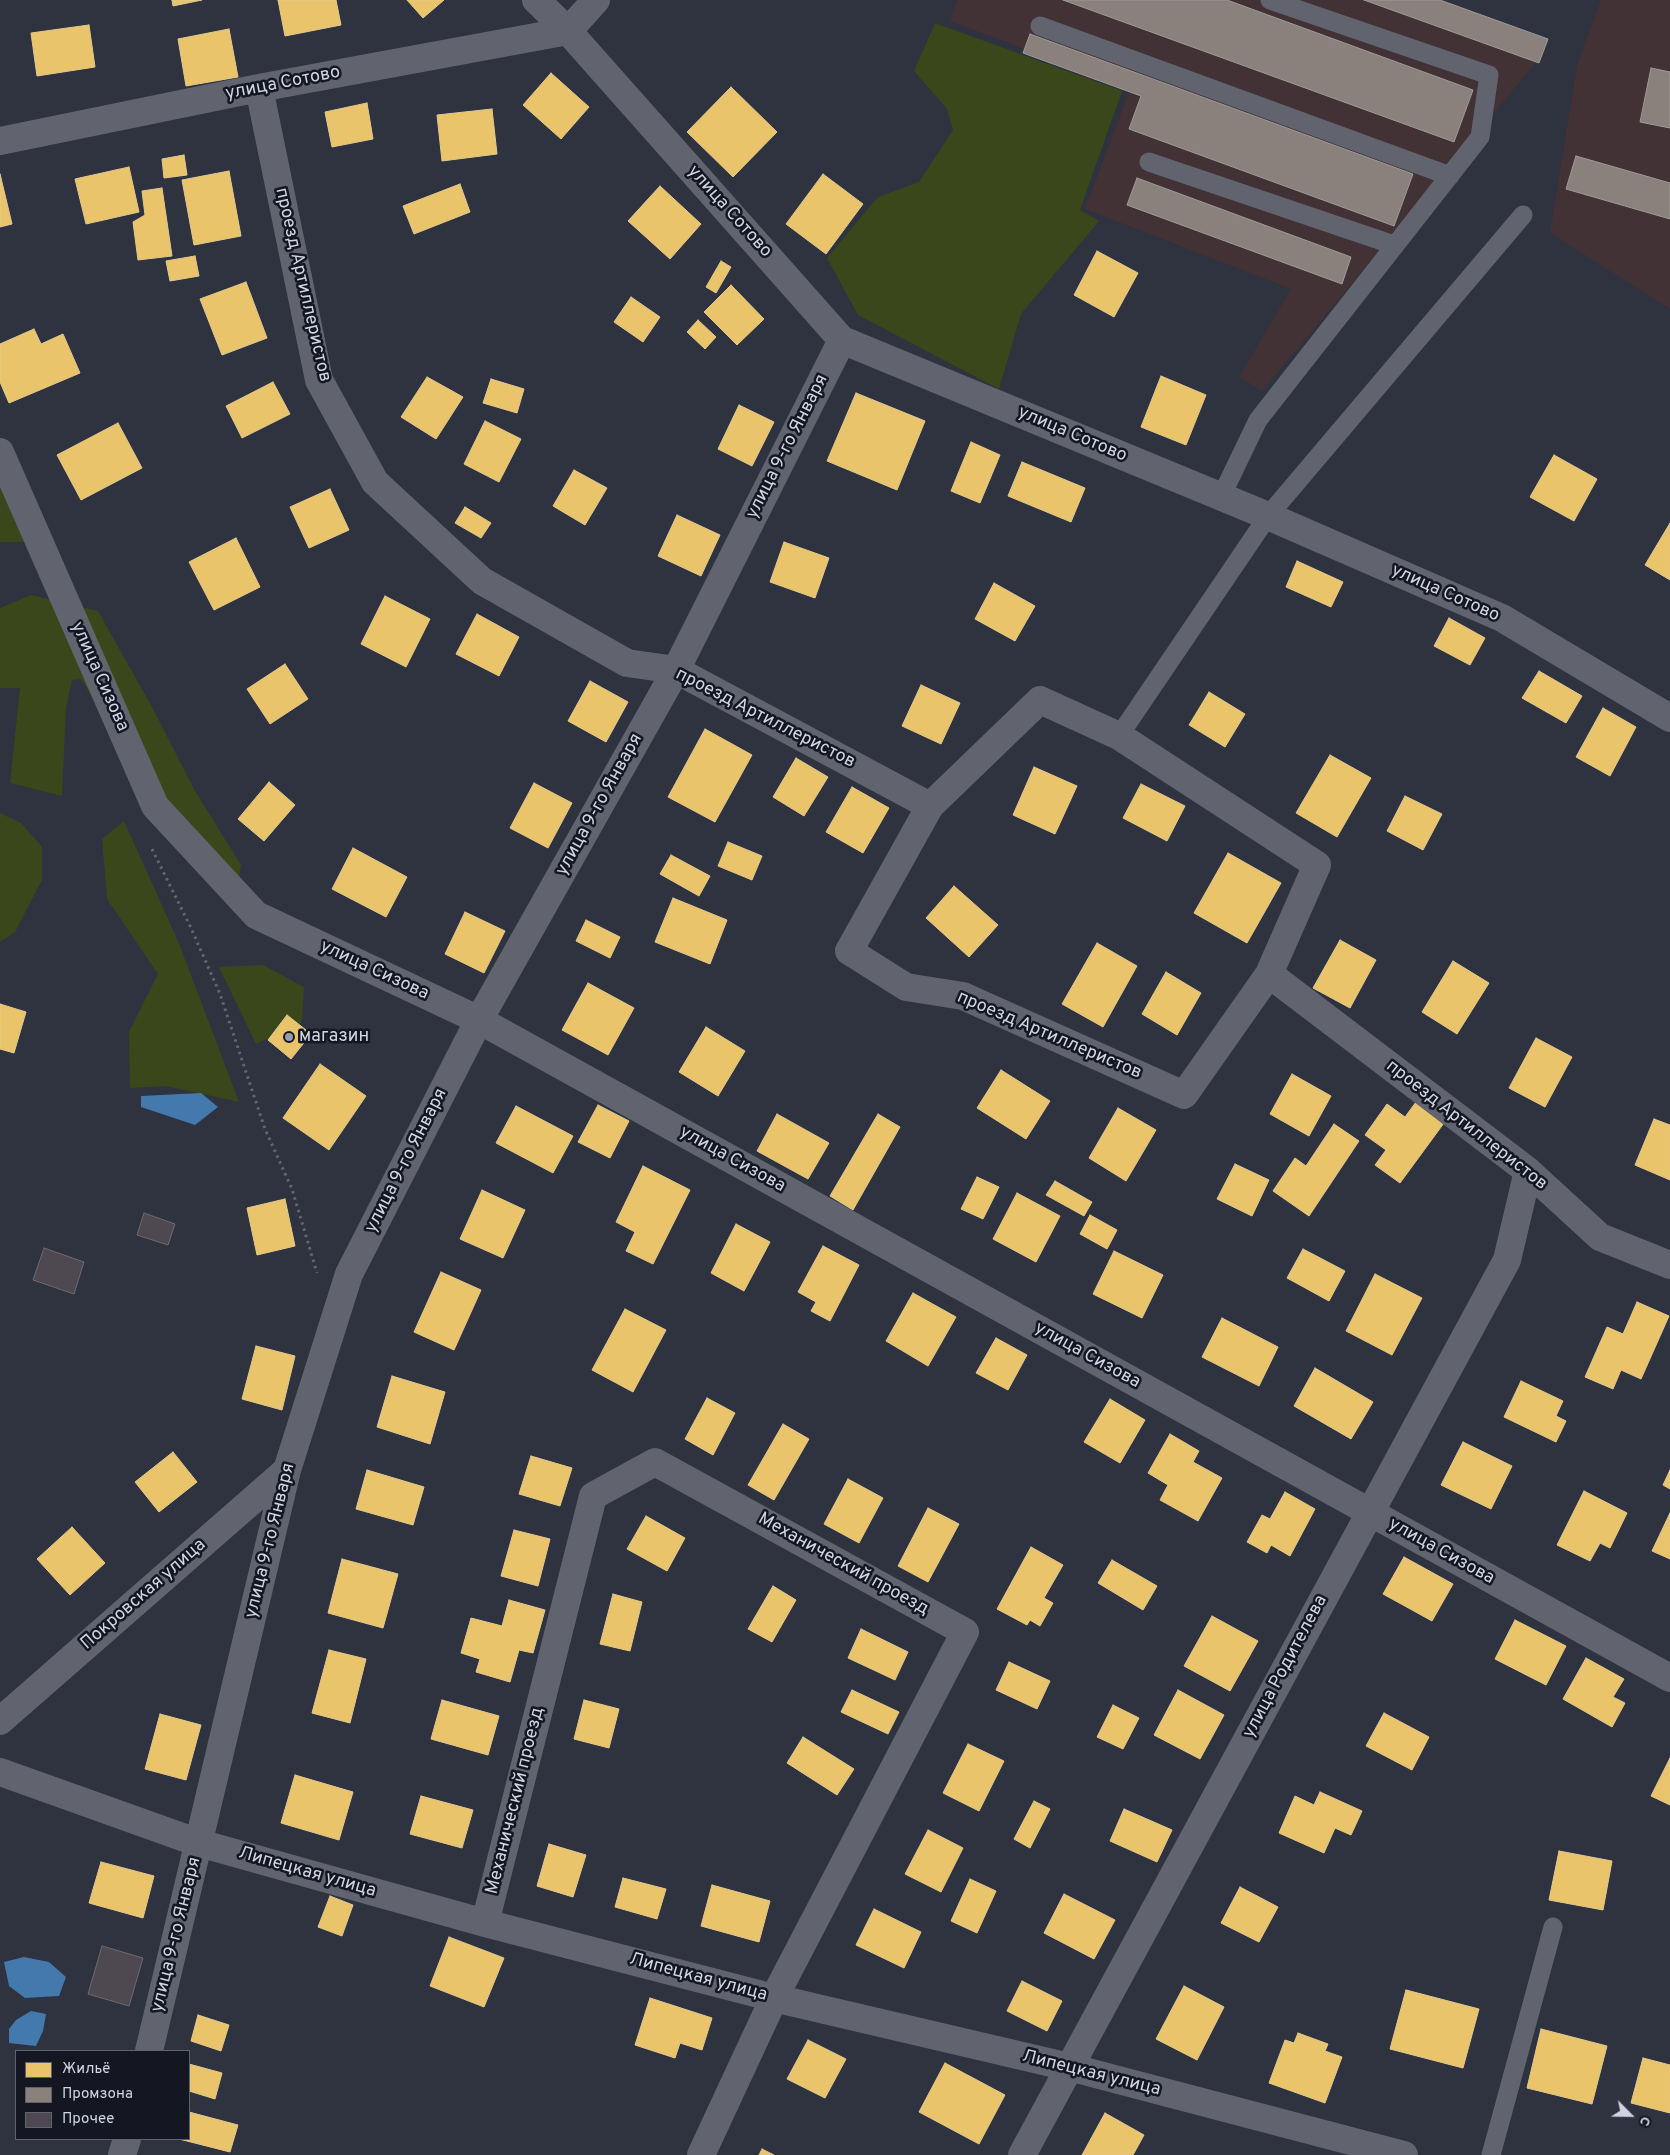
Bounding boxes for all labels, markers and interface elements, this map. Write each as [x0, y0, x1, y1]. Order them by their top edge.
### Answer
street label: улица Сотово [224, 62, 342, 106]
street label: улица Сотово [682, 162, 776, 262]
street label: проезд Артиллеристов [269, 186, 335, 384]
street label: улица 9-го Января [742, 371, 834, 523]
street label: улица Сотово [1014, 402, 1130, 468]
street label: улица Сотово [1387, 560, 1503, 628]
street label: улица Сизова [65, 619, 133, 735]
street label: проезд Артиллеристов [672, 664, 858, 774]
street label: улица 9-го Января [552, 730, 648, 880]
street label: улица Сизова [316, 936, 432, 1006]
street label: проезд Артиллеристов [953, 987, 1145, 1085]
place label: магазин [299, 1026, 369, 1048]
marker: магазин [283, 1031, 295, 1043]
street label: проезд Артиллеристов [1381, 1056, 1551, 1196]
street label: улица 9-го Января [361, 1085, 453, 1237]
street label: улица Сизова [675, 1122, 789, 1198]
street label: улица Сизова [1030, 1318, 1144, 1394]
street label: улица 9-го Января [241, 1461, 301, 1621]
street label: Механический проезд [754, 1509, 932, 1621]
street label: улица Сизова [1384, 1514, 1498, 1590]
street label: Покровская улица [77, 1535, 211, 1655]
street label: улица Родителева [1239, 1592, 1333, 1742]
street label: Механический проезд [482, 1705, 550, 1897]
street label: Липецкая улица [236, 1843, 378, 1903]
street label: улица 9-го Января [147, 1855, 207, 2015]
street label: Липецкая улица [627, 1949, 769, 2007]
street label: Липецкая улица [1019, 2046, 1163, 2102]
legend [15, 2050, 190, 2140]
text: Жильё [62, 2060, 110, 2079]
text: Промзона [62, 2085, 133, 2104]
north arrow [1605, 2090, 1655, 2140]
text: Прочее [62, 2110, 114, 2129]
text: С [1635, 2114, 1654, 2128]

